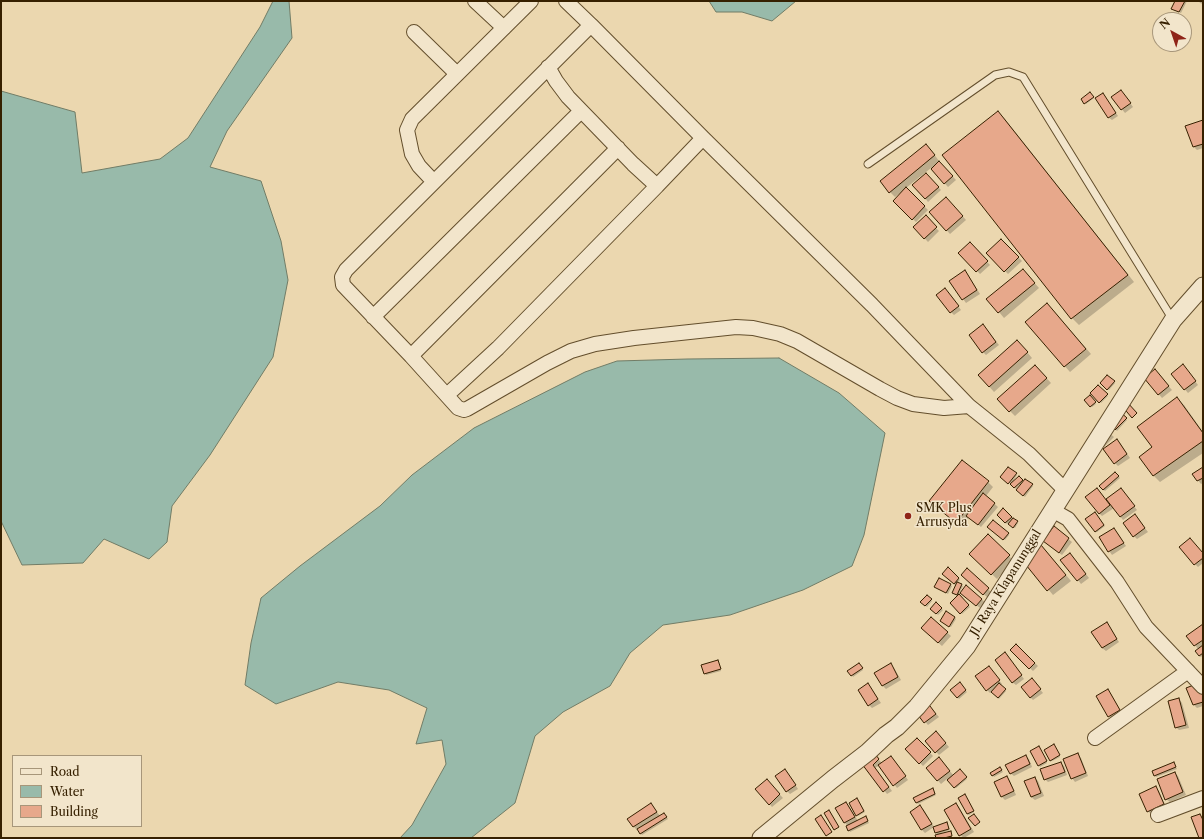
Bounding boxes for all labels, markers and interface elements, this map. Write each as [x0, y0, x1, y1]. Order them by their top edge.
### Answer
north arrow [1152, 12, 1192, 52]
text: N [1157, 15, 1173, 32]
place label: SMK Plus Arrusyda [916, 502, 972, 530]
marker: SMK Plus Arrusyda [903, 511, 913, 521]
street label: Jl. Raya Klapanunggal [967, 527, 1045, 639]
legend [12, 755, 142, 827]
text: Road [50, 764, 80, 779]
text: Water [50, 784, 84, 799]
text: Building [50, 804, 98, 819]

